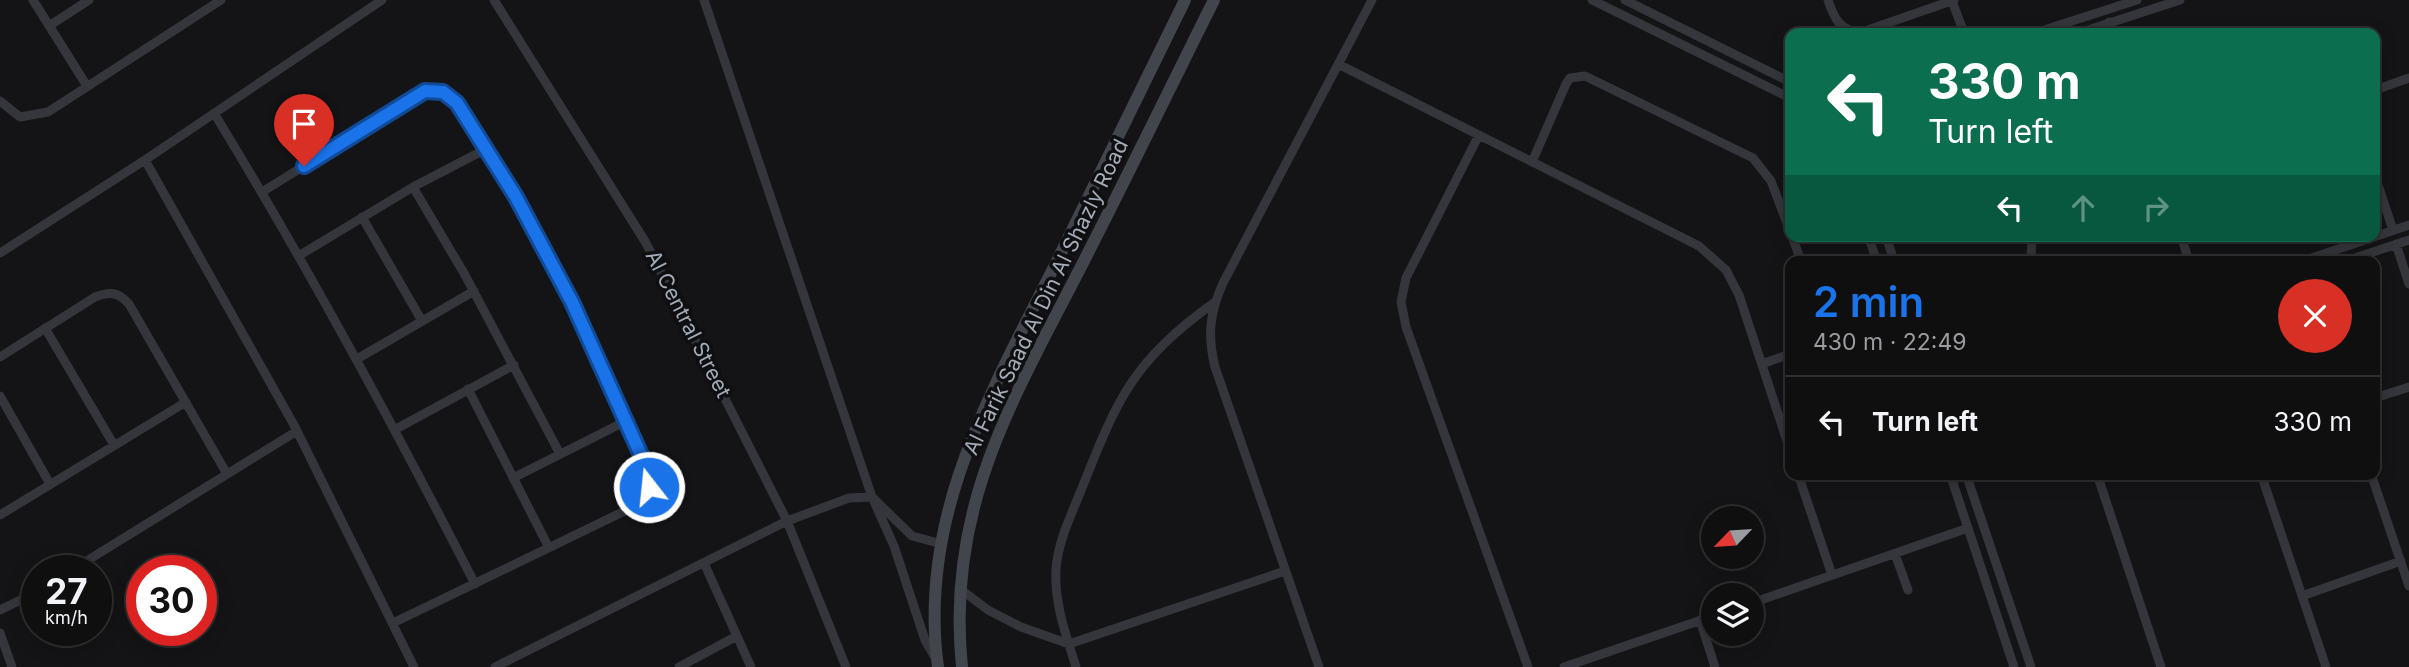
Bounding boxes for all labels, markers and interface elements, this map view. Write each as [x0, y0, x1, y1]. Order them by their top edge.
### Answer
text: 330 m [1928, 52, 2081, 111]
icon: left [1813, 56, 1904, 147]
pin [274, 94, 334, 166]
icon: arrive [285, 105, 323, 143]
text: Turn left [1928, 112, 2053, 151]
street label: Al Farik Saad Al Din Al Shazly Road [958, 135, 1133, 459]
icon: left [1991, 189, 2029, 227]
icon: ahead [2064, 189, 2102, 227]
icon: right [2137, 189, 2175, 227]
street label: Al Central Street [640, 246, 736, 402]
text: 2 min [1813, 276, 1924, 327]
button: close [2278, 279, 2352, 353]
text: 430 m · 22:49 [1813, 328, 1967, 356]
icon: left [1813, 403, 1851, 441]
text: Turn left [1872, 406, 1978, 437]
text: 330 m [2273, 406, 2352, 437]
position arrow [612, 450, 686, 524]
north arrow [1701, 506, 1764, 569]
map controls [1701, 506, 1764, 646]
speed limit sign: 30 [126, 555, 217, 646]
text: 27 [45, 570, 88, 612]
button: layers [1701, 583, 1764, 646]
text: km/h [45, 607, 88, 628]

